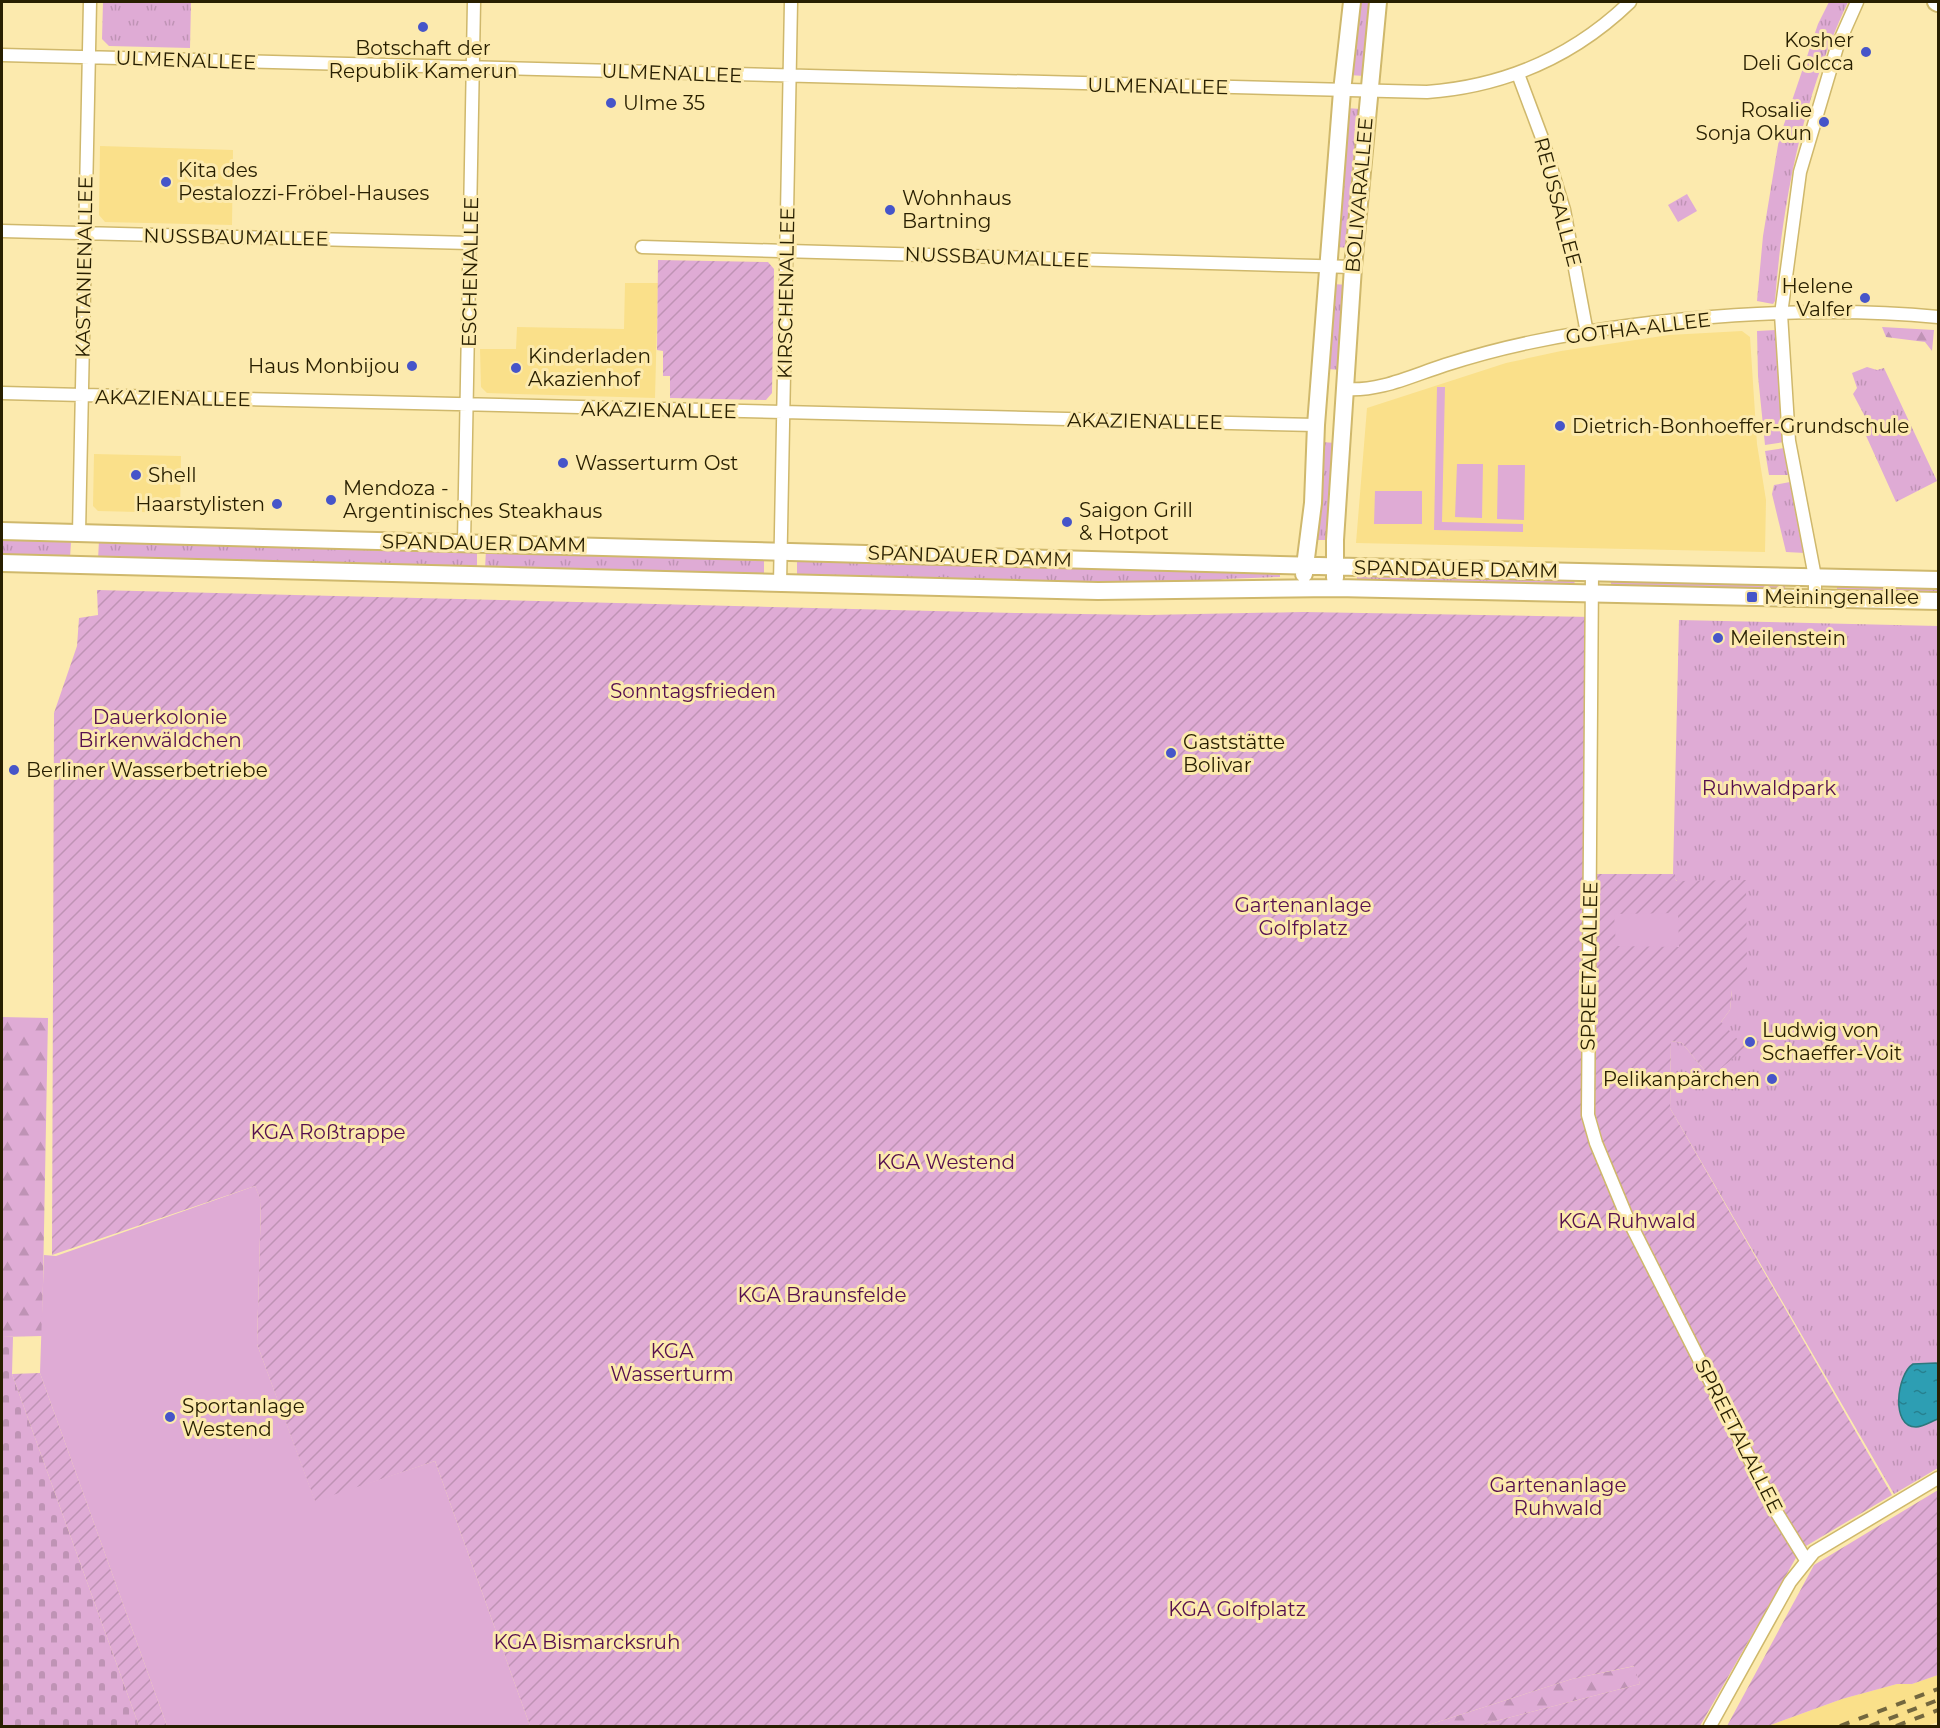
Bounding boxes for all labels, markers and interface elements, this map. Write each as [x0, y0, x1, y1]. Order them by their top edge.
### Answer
marker: Botschaft der Republik Kamerun [416, 20, 430, 34]
place label: Kosher Deli Golcca [1742, 28, 1854, 75]
place label: Botschaft der Republik Kamerun [328, 36, 518, 83]
marker: Kosher Deli Golcca [1859, 45, 1873, 59]
street label: ULMENALLEE [115, 46, 257, 74]
street label: ULMENALLEE [601, 59, 743, 87]
street label: ULMENALLEE [1087, 73, 1229, 99]
place label: Ulme 35 [623, 91, 705, 115]
marker: Ulme 35 [604, 96, 618, 110]
place label: Rosalie Sonja Okun [1696, 98, 1812, 145]
marker: Rosalie Sonja Okun [1817, 115, 1831, 129]
street label: BOLIVARALLEE [1340, 116, 1378, 274]
street label: REUSSALLEE [1529, 135, 1587, 269]
place label: Kita des Pestalozzi-Fröbel-Hauses [178, 158, 429, 205]
marker: Kita des Pestalozzi-Fröbel-Hauses [159, 175, 173, 189]
street label: KASTANIENALLEE [70, 176, 98, 358]
place label: Wohnhaus Bartning [902, 186, 1011, 233]
street label: ESCHENALLEE [457, 197, 483, 347]
marker: Wohnhaus Bartning [883, 203, 897, 217]
street label: KIRSCHENALLEE [773, 207, 799, 379]
street label: NUSSBAUMALLEE [143, 223, 329, 251]
street label: NUSSBAUMALLEE [904, 242, 1090, 272]
place label: Helene Valfer [1782, 274, 1853, 321]
marker: Helene Valfer [1858, 291, 1872, 305]
street label: GOTHA-ALLEE [1564, 307, 1712, 349]
place label: Kinderladen Akazienhof [528, 344, 651, 391]
place label: Haus Monbijou [248, 354, 400, 378]
marker: Haus Monbijou [405, 359, 419, 373]
marker: Kinderladen Akazienhof [509, 361, 523, 375]
street label: AKAZIENALLEE [95, 385, 251, 411]
street label: AKAZIENALLEE [581, 397, 737, 423]
street label: AKAZIENALLEE [1067, 408, 1223, 434]
place label: Dietrich-Bonhoeffer-Grundschule [1572, 414, 1909, 438]
marker: Dietrich-Bonhoeffer-Grundschule [1553, 419, 1567, 433]
place label: Wasserturm Ost [575, 451, 738, 475]
marker: Wasserturm Ost [556, 456, 570, 470]
place label: Shell [148, 463, 197, 487]
marker: Shell [129, 468, 143, 482]
place label: Mendoza - Argentinisches Steakhaus [343, 476, 603, 523]
place label: Haarstylisten [135, 492, 265, 516]
marker: Mendoza - Argentinisches Steakhaus [324, 493, 338, 507]
marker: Haarstylisten [270, 497, 284, 511]
place label: Saigon Grill & Hotpot [1079, 498, 1193, 545]
marker: Saigon Grill & Hotpot [1060, 515, 1074, 529]
street label: SPANDAUER DAMM [382, 529, 586, 557]
street label: SPANDAUER DAMM [867, 540, 1073, 572]
street label: SPANDAUER DAMM [1354, 555, 1558, 583]
place label: Meiningenallee [1764, 585, 1919, 609]
marker: Meiningenallee [1745, 590, 1759, 604]
place label: Meilenstein [1730, 626, 1846, 650]
marker: Meilenstein [1711, 631, 1725, 645]
park label: Sonntagsfrieden [610, 679, 776, 703]
park label: Dauerkolonie Birkenwäldchen [78, 705, 242, 752]
place label: Gaststätte Bolivar [1183, 730, 1285, 777]
marker: Gaststätte Bolivar [1164, 746, 1178, 760]
place label: Berliner Wasserbetriebe [26, 758, 268, 782]
marker: Berliner Wasserbetriebe [7, 763, 21, 777]
park label: Ruhwaldpark [1702, 776, 1836, 800]
street label: SPREETALALLEE [1576, 881, 1602, 1051]
park label: Gartenanlage Golfplatz [1234, 893, 1372, 940]
place label: Ludwig von Schaeffer-Voit [1762, 1018, 1902, 1065]
marker: Ludwig von Schaeffer-Voit [1743, 1035, 1757, 1049]
place label: Pelikanpärchen [1603, 1067, 1760, 1091]
marker: Pelikanpärchen [1765, 1072, 1779, 1086]
park label: KGA Roßtrappe [250, 1120, 406, 1144]
park label: KGA Westend [877, 1150, 1015, 1174]
park label: KGA Ruhwald [1558, 1209, 1696, 1233]
park label: KGA Braunsfelde [738, 1283, 906, 1307]
park label: KGA Wasserturm [610, 1339, 734, 1386]
street label: SPREETALALLEE [1690, 1355, 1788, 1517]
place label: Sportanlage Westend [182, 1394, 305, 1441]
marker: Sportanlage Westend [163, 1410, 177, 1424]
park label: Gartenanlage Ruhwald [1489, 1473, 1627, 1520]
park label: KGA Golfplatz [1168, 1597, 1306, 1621]
park label: KGA Bismarcksruh [494, 1630, 680, 1654]

